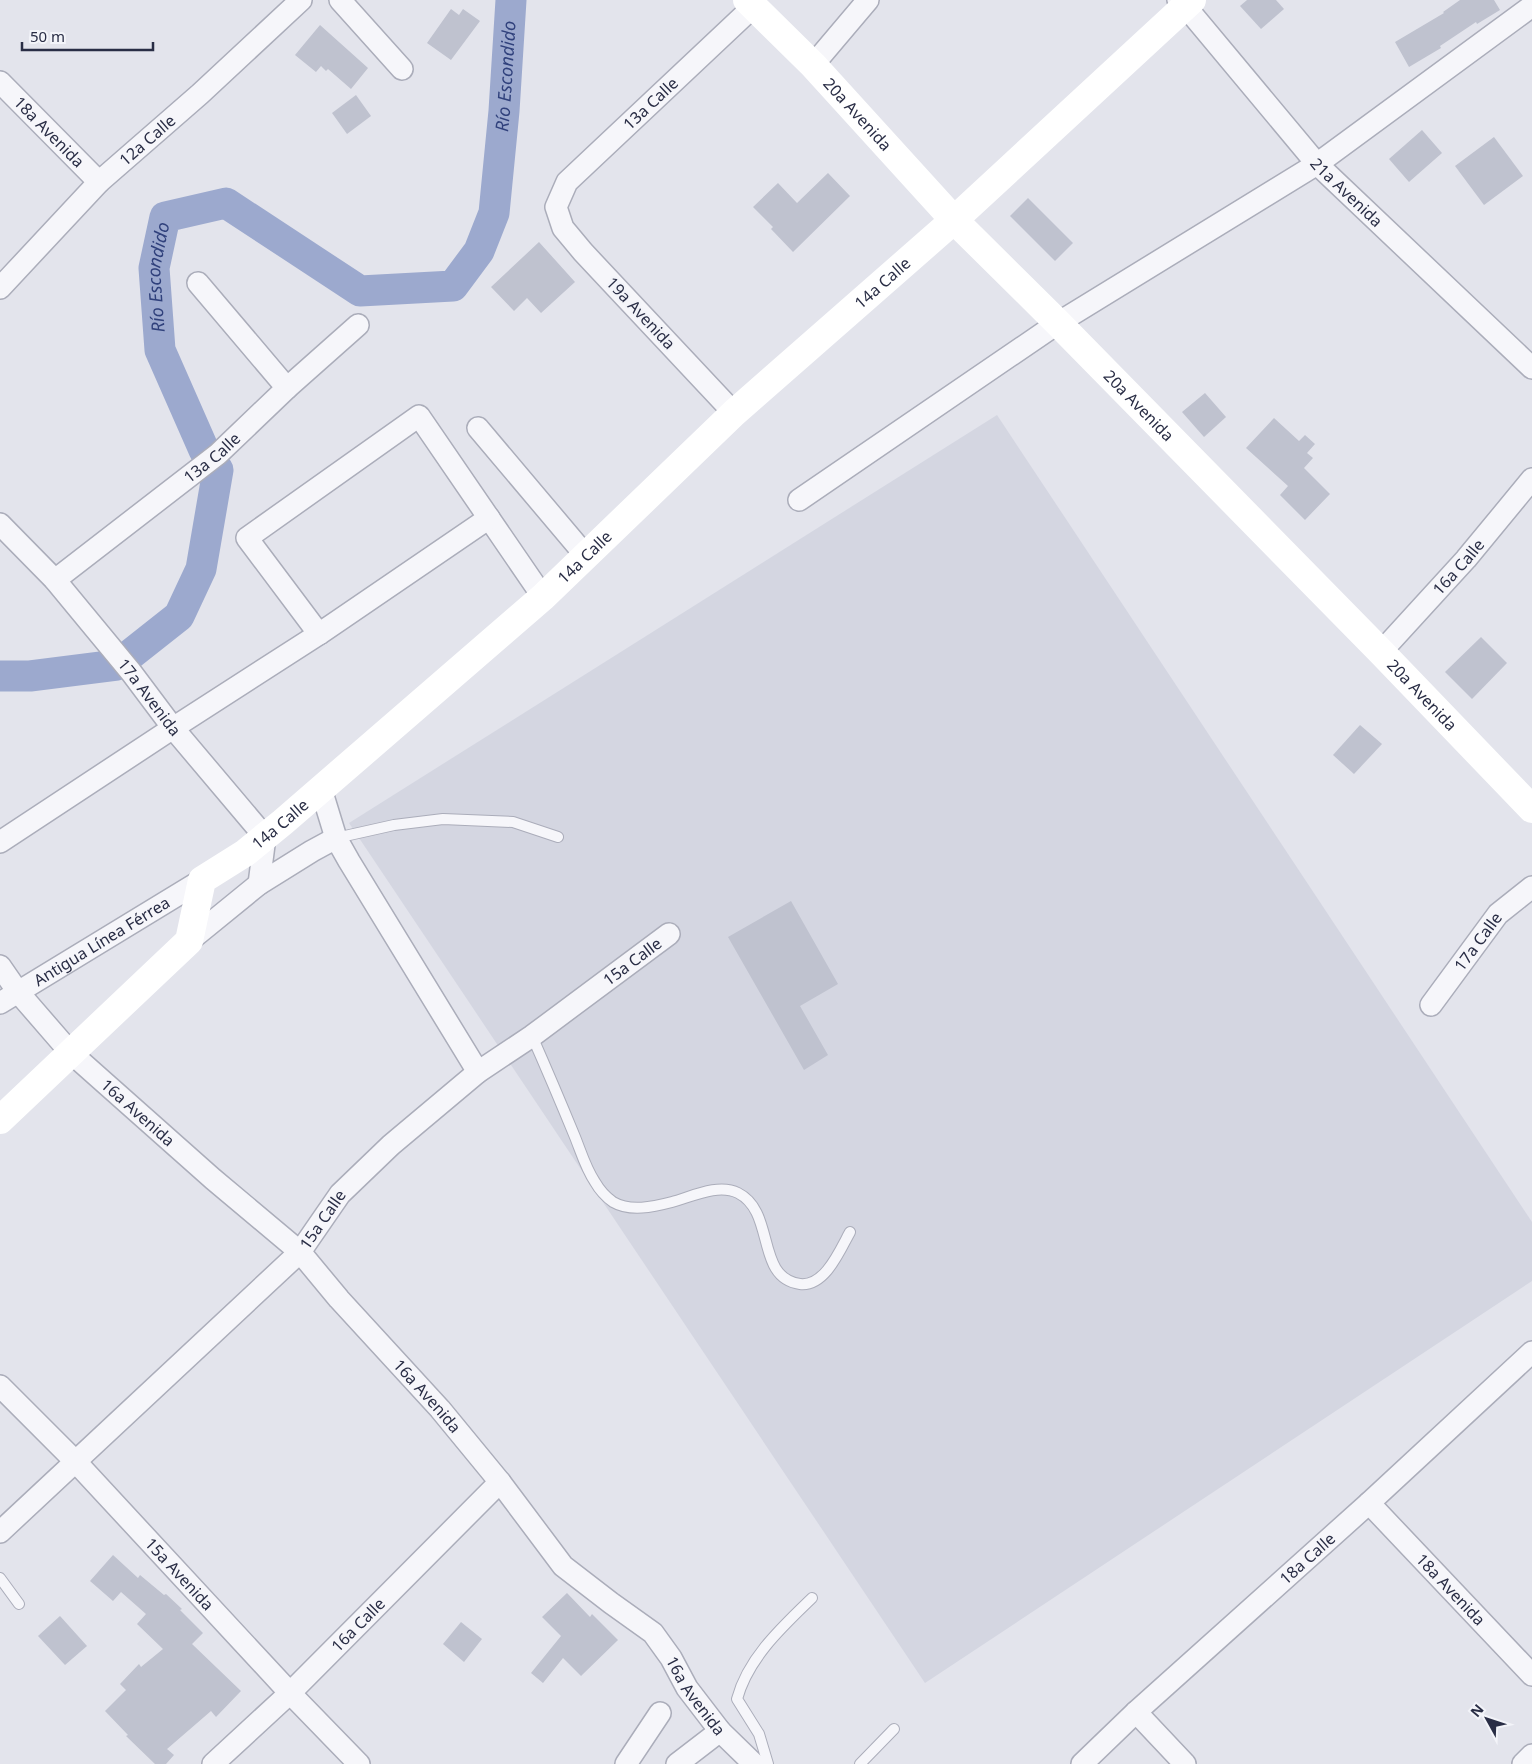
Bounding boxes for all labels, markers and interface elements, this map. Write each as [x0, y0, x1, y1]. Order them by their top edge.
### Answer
scale bar [22, 20, 154, 52]
water label: Río Escondido [489, 20, 521, 133]
text: 50 m [30, 26, 65, 46]
street label: 13a Calle [618, 72, 683, 135]
street label: 20a Avenida [819, 73, 897, 155]
street label: 18a Avenida [9, 91, 89, 172]
street label: 12a Calle [114, 109, 180, 171]
street label: 21a Avenida [1305, 153, 1388, 232]
water label: Río Escondido [141, 220, 175, 333]
street label: 14a Calle [850, 252, 915, 313]
street label: 19a Avenida [602, 272, 680, 354]
street label: 20a Avenida [1099, 365, 1179, 446]
street label: 13a Calle [179, 427, 245, 488]
street label: 14a Calle [552, 526, 617, 588]
street label: 16a Calle [1428, 534, 1489, 600]
street label: 17a Avenida [113, 654, 186, 740]
street label: 20a Avenida [1382, 654, 1462, 735]
street label: 14a Calle [247, 794, 313, 854]
street label: Antigua Línea Férrea [29, 891, 174, 991]
street label: 17a Calle [1449, 908, 1507, 975]
street label: 15a Calle [598, 932, 666, 990]
street label: 16a Avenida [96, 1074, 180, 1151]
street label: 15a Calle [294, 1185, 351, 1254]
street label: 16a Avenida [389, 1354, 466, 1437]
street label: 18a Calle [1275, 1528, 1340, 1589]
street label: 15a Avenida [140, 1533, 219, 1615]
street label: 18a Avenida [1411, 1549, 1490, 1630]
street label: 16a Calle [326, 1593, 390, 1657]
street label: 16a Avenida [661, 1652, 730, 1740]
north arrow [1462, 1694, 1512, 1744]
text: N [1466, 1700, 1488, 1721]

